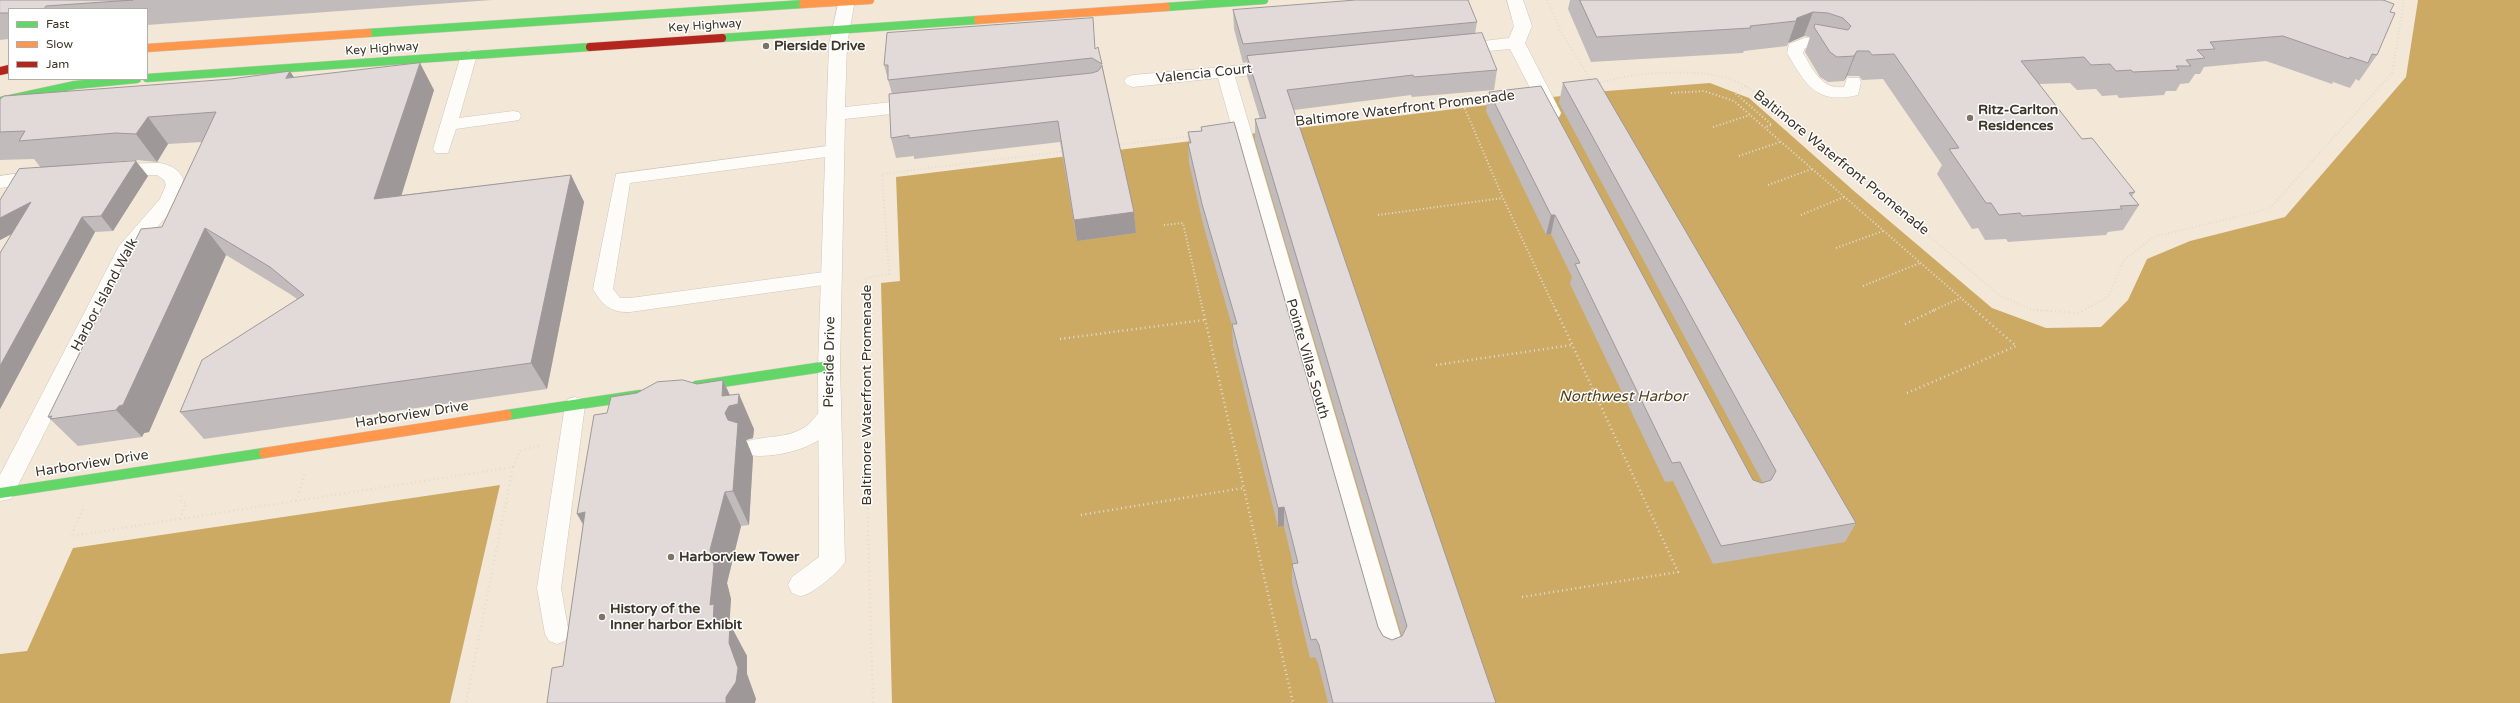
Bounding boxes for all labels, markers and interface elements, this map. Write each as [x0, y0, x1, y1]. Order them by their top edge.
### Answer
legend [8, 8, 148, 80]
street label: Key Highway [668, 16, 742, 36]
text: Fast [46, 17, 69, 31]
text: Slow [46, 37, 73, 51]
place label: Pierside Drive [774, 38, 865, 54]
street label: Key Highway [345, 39, 419, 59]
marker: Pierside Drive [761, 41, 771, 51]
text: Jam [46, 57, 69, 71]
street label: Valencia Court [1155, 61, 1253, 87]
street label: Baltimore Waterfront Promenade [1294, 87, 1516, 131]
street label: Baltimore Waterfront Promenade [1750, 87, 1932, 239]
place label: Ritz-Carlton Residences [1978, 102, 2058, 134]
marker: Ritz-Carlton Residences [1965, 113, 1975, 123]
street label: Harbor Island Walk [68, 236, 142, 354]
street label: Baltimore Waterfront Promenade [859, 284, 875, 506]
street label: Pointe Villas South [1282, 297, 1332, 421]
street label: Pierside Drive [821, 316, 839, 408]
water label: Northwest Harbor [1559, 388, 1687, 406]
street label: Harborview Drive [354, 398, 470, 432]
street label: Harborview Drive [34, 447, 150, 481]
place label: Harborview Tower [679, 549, 799, 565]
marker: Harborview Tower [666, 552, 676, 562]
place label: History of the Inner harbor Exhibit [610, 601, 742, 634]
marker: History of the Inner harbor Exhibit [597, 612, 607, 622]

